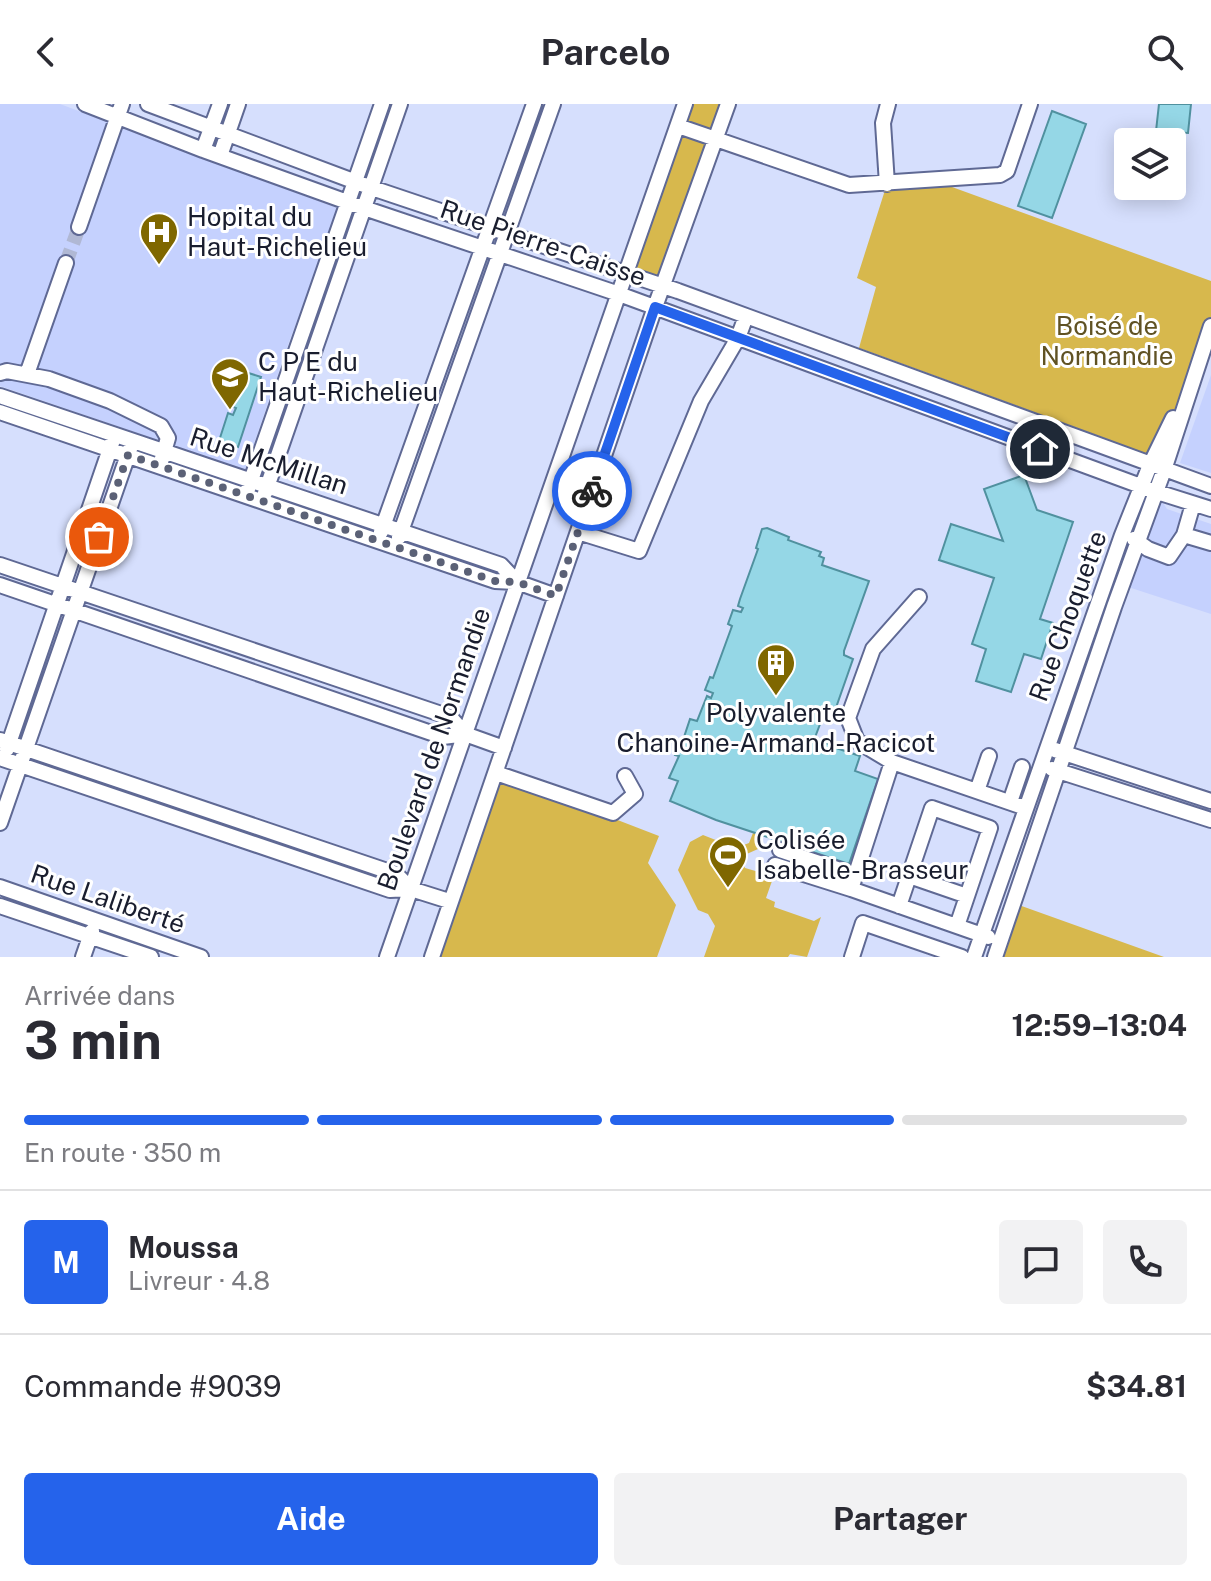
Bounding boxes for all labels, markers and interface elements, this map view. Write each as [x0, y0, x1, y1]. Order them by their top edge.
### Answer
icon: back [24, 30, 68, 74]
icon: search [1143, 30, 1187, 74]
text: Parcelo [540, 31, 671, 73]
map controls [1114, 128, 1186, 200]
button: layers [1114, 128, 1186, 200]
street label: Rue Pierre-Caisse [436, 193, 650, 292]
place label: Hopital du Haut-Richelieu [187, 201, 367, 262]
hospital icon: Hopital du Haut-Richelieu [138, 211, 180, 266]
park label: Boisé de Normandie [1041, 310, 1173, 371]
place label: C P E du Haut-Richelieu [258, 346, 438, 407]
school or university icon: C P E du Haut-Richelieu [209, 356, 251, 411]
pin [1006, 415, 1074, 483]
street label: Rue McMillan [186, 420, 352, 501]
icon: home [1018, 427, 1062, 471]
courier [552, 451, 632, 531]
icon: bike [570, 469, 614, 513]
pin [65, 503, 133, 571]
icon: bag [77, 515, 121, 559]
street label: Rue Choquette [1022, 526, 1113, 705]
street label: Boulevard de Normandie [371, 603, 497, 894]
building icon: Polyvalente Chanoine-Armand-Racicot [755, 642, 797, 697]
place label: Polyvalente Chanoine-Armand-Racicot [617, 697, 935, 758]
place label: Colisée Isabelle-Brasseur [756, 824, 968, 885]
sports icon: Colisée Isabelle-Brasseur [707, 834, 749, 889]
street label: Rue Laliberté [27, 858, 189, 939]
text: Arrivée dans [24, 980, 175, 1011]
text: 12:59–13:04 [1012, 1007, 1187, 1043]
text: 3 min [24, 1010, 162, 1071]
text: En route · 350 m [24, 1137, 221, 1168]
button: chat [999, 1220, 1083, 1304]
button: phone [1103, 1220, 1187, 1304]
text: Moussa [128, 1229, 239, 1265]
text: M [52, 1244, 80, 1280]
text: Livreur · 4.8 [128, 1265, 270, 1296]
text: Commande #9039 [24, 1368, 282, 1404]
text: $34.81 [1086, 1368, 1187, 1404]
button: Aide [24, 1473, 598, 1565]
button: Partager [614, 1473, 1187, 1565]

